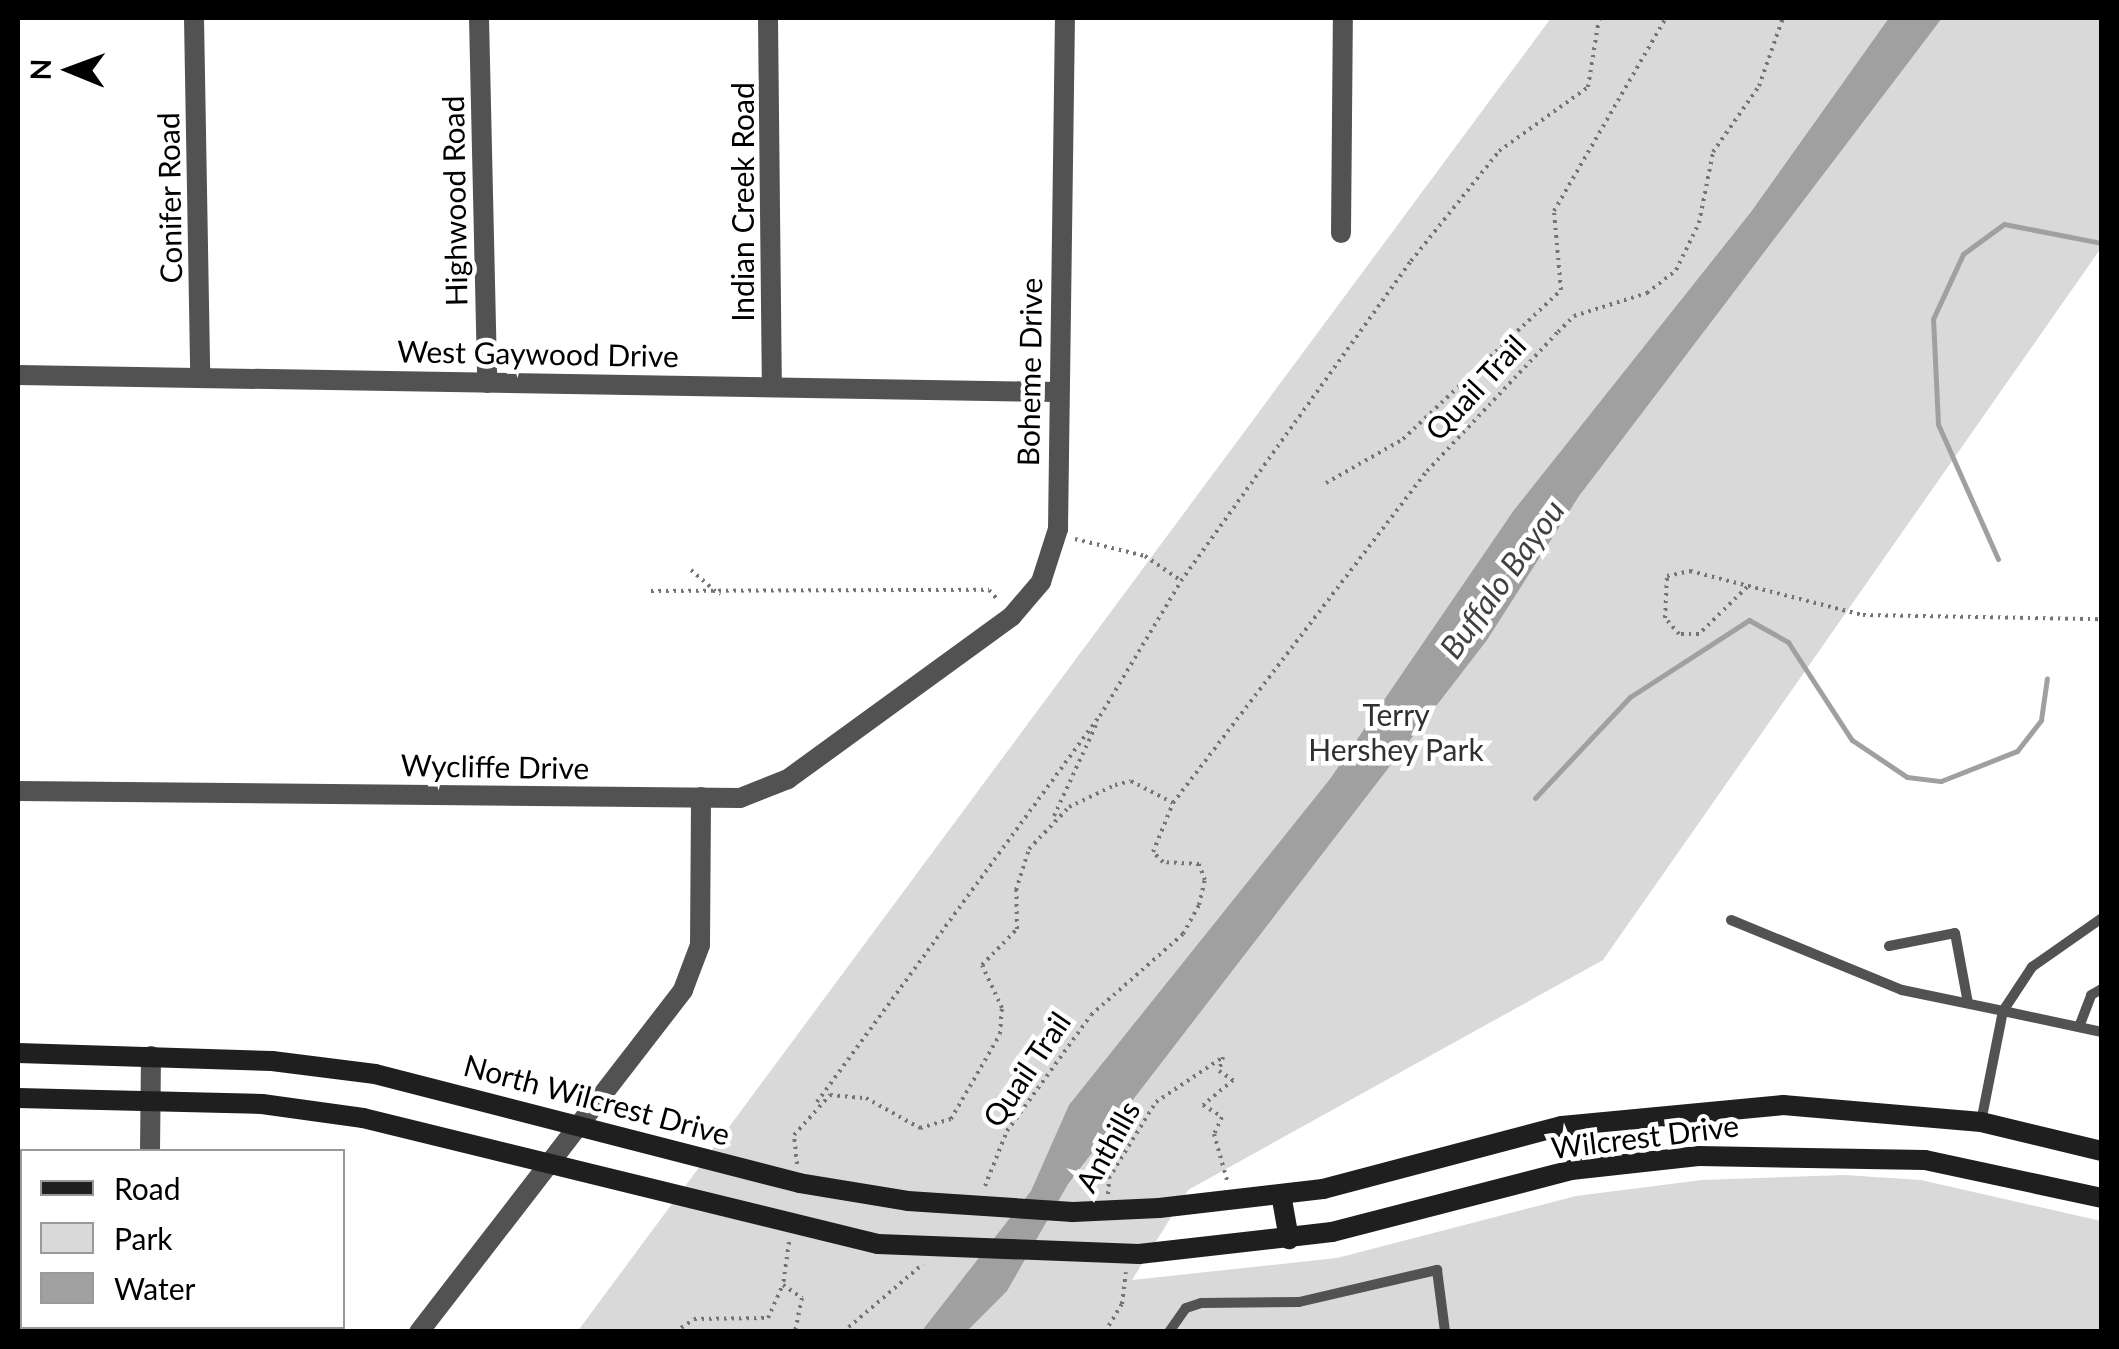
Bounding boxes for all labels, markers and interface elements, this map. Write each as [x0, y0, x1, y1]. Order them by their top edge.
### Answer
north arrow [20, 20, 120, 120]
text: N [23, 58, 57, 81]
street label: Indian Creek Road [724, 82, 760, 322]
street label: Highwood Road [434, 95, 474, 307]
street label: Conifer Road [150, 112, 188, 284]
street label: Boheme Drive [1009, 277, 1049, 467]
street label: Quail Trail [1417, 327, 1533, 447]
street label: West Gaywood Drive [397, 333, 679, 373]
water label: Buffalo Bayou [1432, 492, 1572, 666]
park label: Terry Hershey Park [1308, 696, 1484, 766]
street label: Wycliffe Drive [400, 746, 590, 786]
street label: Quail Trail [974, 1004, 1078, 1134]
street label: North Wilcrest Drive [460, 1046, 734, 1152]
street label: Anthills [1067, 1094, 1147, 1198]
street label: Wilcrest Drive [1549, 1107, 1741, 1165]
legend [20, 1149, 345, 1329]
text: Road [114, 1170, 181, 1206]
text: Park [114, 1220, 173, 1256]
text: Water [114, 1270, 196, 1306]

